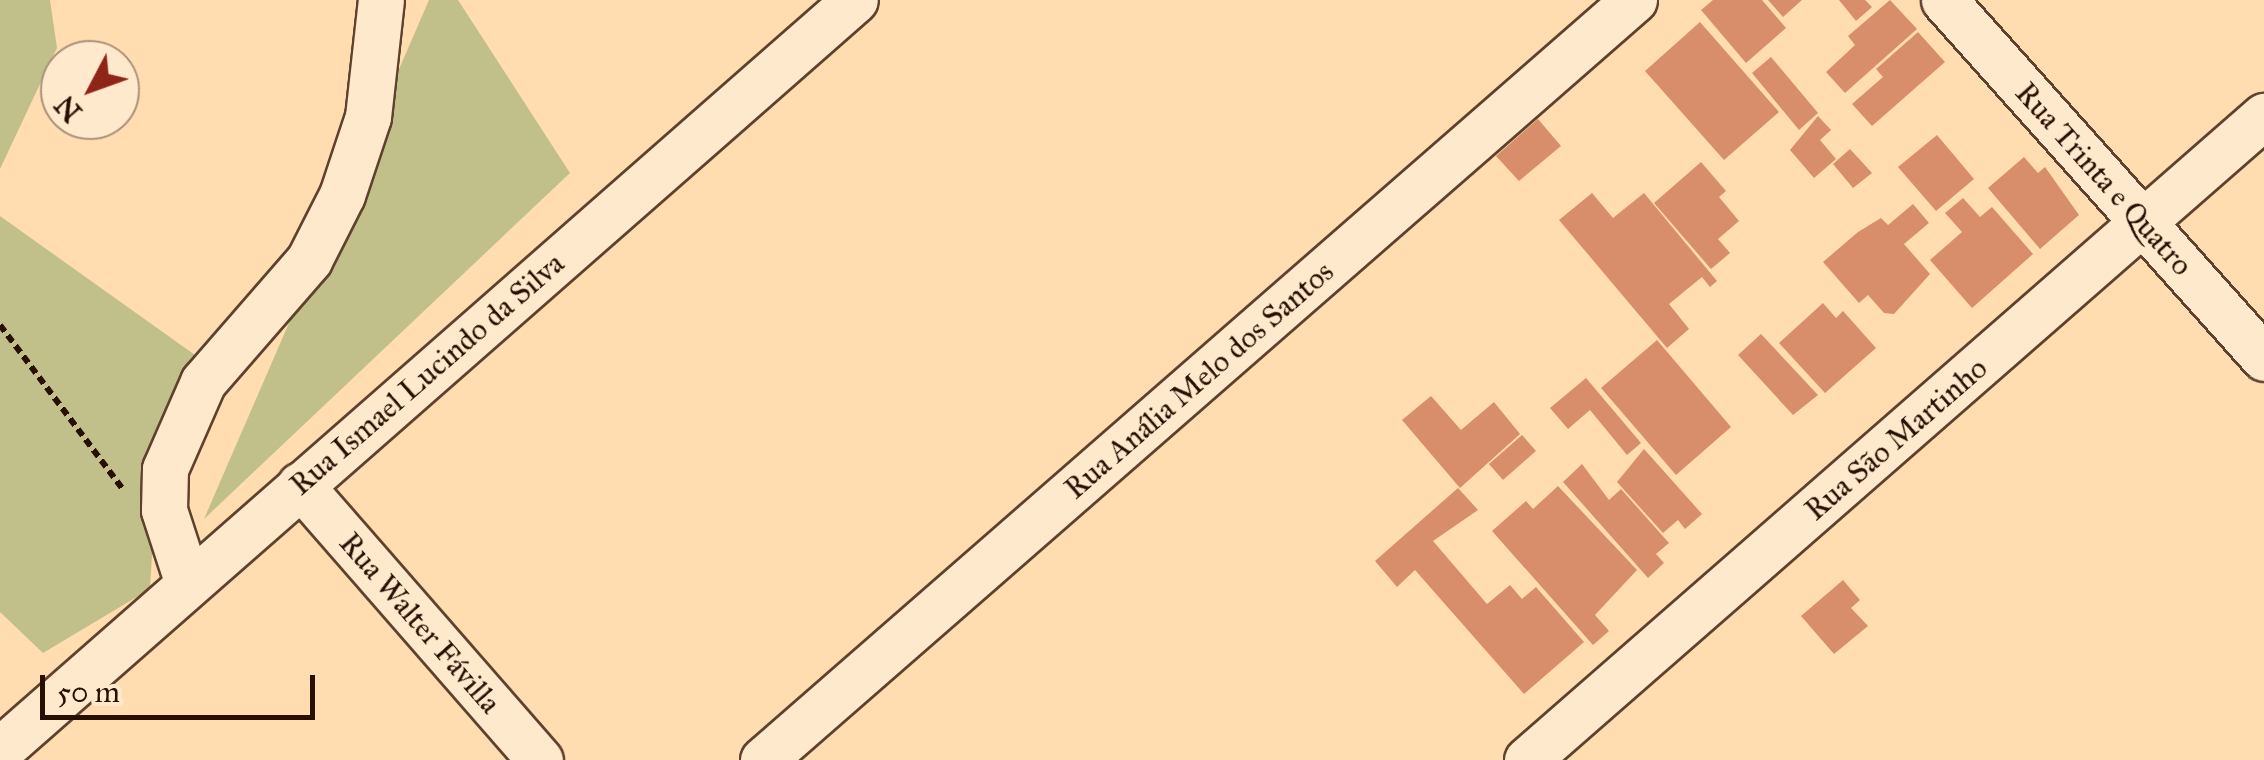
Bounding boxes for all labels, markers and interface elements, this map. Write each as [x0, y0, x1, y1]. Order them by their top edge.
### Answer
north arrow [40, 40, 140, 140]
street label: Rua Trinta e Quatro [2008, 75, 2200, 283]
text: N [47, 88, 89, 129]
street label: Rua Ismael Lucindo da Silva [283, 245, 571, 503]
street label: Rua Anália Melo dos Santos [1057, 253, 1341, 507]
street label: Rua São Martinho [1798, 350, 1994, 528]
street label: Rua Walter Fávilla [332, 525, 508, 721]
scale bar [45, 655, 320, 717]
text: 50 m [57, 674, 120, 710]

